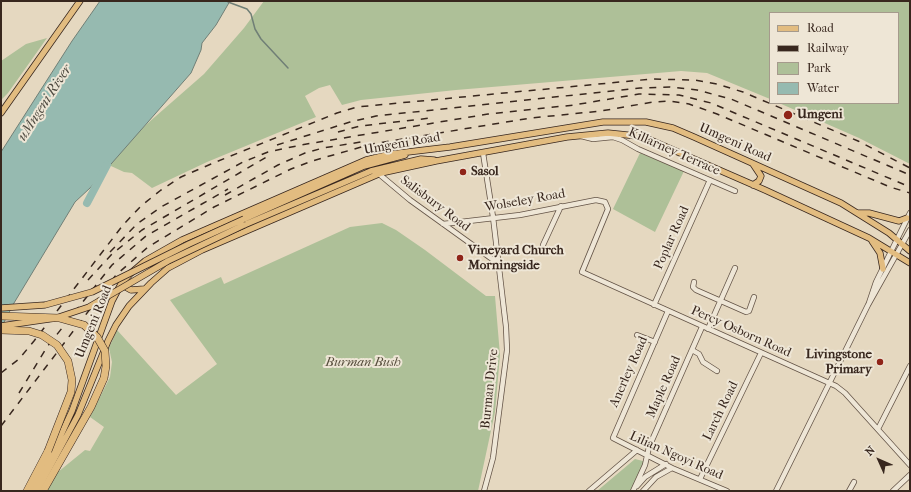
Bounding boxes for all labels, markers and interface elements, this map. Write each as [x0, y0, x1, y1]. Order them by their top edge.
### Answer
legend [769, 12, 899, 104]
text: Road [807, 21, 834, 35]
text: Railway [807, 41, 849, 55]
text: Park [807, 61, 831, 75]
water label: uMngeni River [14, 62, 76, 144]
text: Water [807, 81, 839, 95]
place label: Umgeni [797, 107, 843, 123]
marker: Umgeni [782, 109, 794, 121]
street label: Umgeni Road [696, 120, 774, 166]
street label: Killarney Terrace [626, 125, 722, 179]
street label: Umgeni Road [363, 130, 441, 158]
place label: Sasol [471, 164, 499, 180]
marker: Sasol [458, 167, 468, 177]
street label: Salisbury Road [397, 173, 473, 235]
street label: Wolseley Road [484, 186, 566, 216]
street label: Poplar Road [651, 204, 693, 272]
place label: Vineyard Church Morningside [468, 243, 564, 274]
marker: Vineyard Church Morningside [455, 253, 465, 263]
street label: Umgeni Road [72, 283, 116, 361]
street label: Percy Osborn Road [688, 303, 794, 361]
street label: Anerley Road [606, 334, 652, 410]
place label: Livingstone Primary [806, 347, 872, 378]
street label: Burman Drive [478, 348, 502, 430]
street label: Maple Road [643, 353, 685, 421]
park label: Burman Bush [325, 355, 401, 371]
marker: Livingstone Primary [875, 357, 885, 367]
street label: Larch Road [700, 379, 742, 443]
street label: Lilian Ngoyi Road [627, 428, 725, 484]
north arrow [859, 440, 899, 480]
text: N [863, 444, 878, 459]

